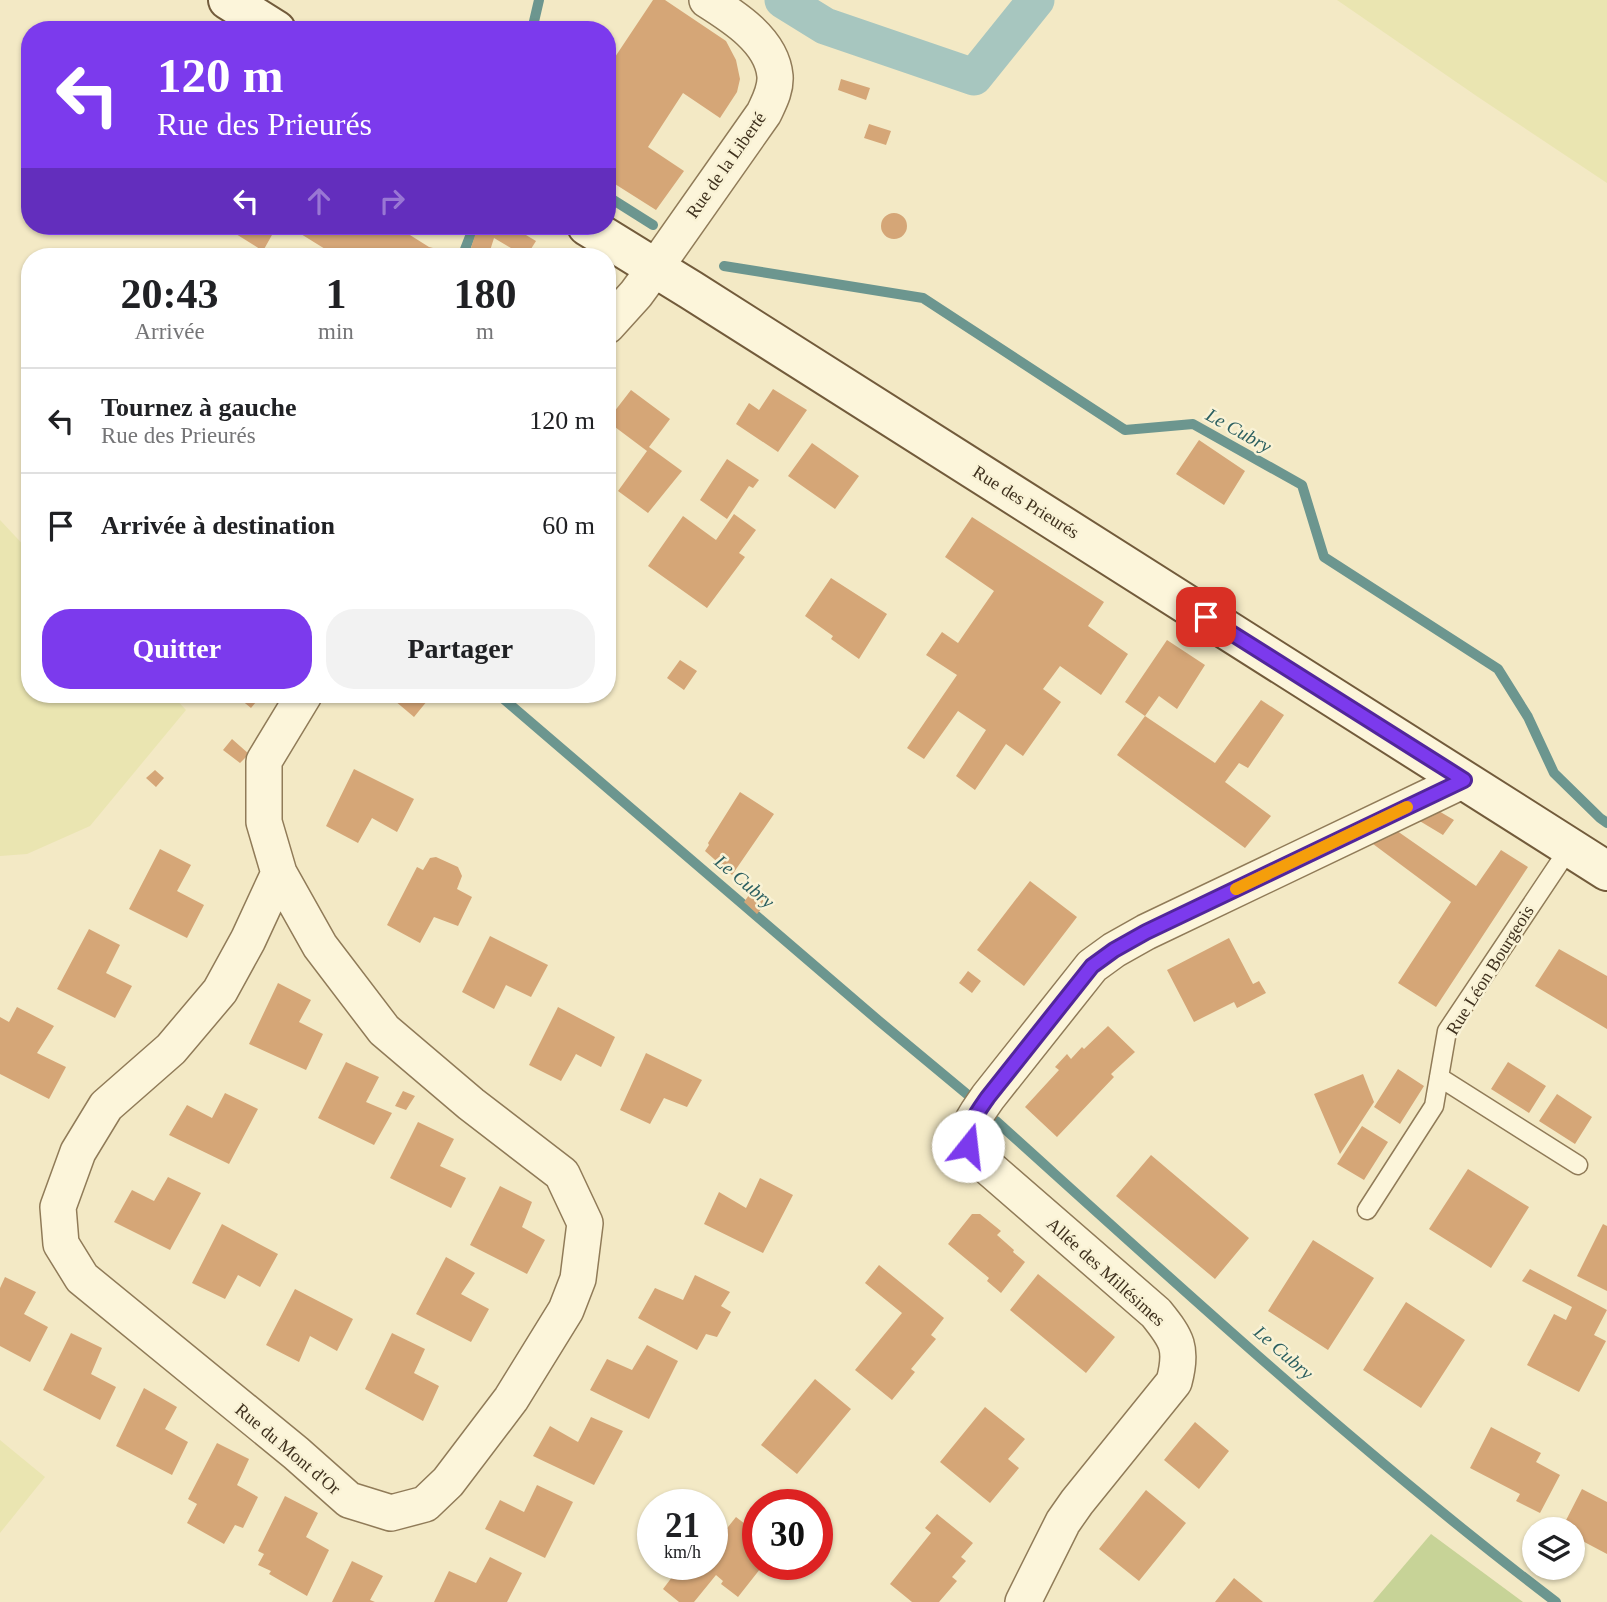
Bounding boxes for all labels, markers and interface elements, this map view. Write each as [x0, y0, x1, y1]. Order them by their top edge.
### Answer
text: 120 m [157, 48, 284, 103]
icon: left [42, 49, 133, 140]
text: Rue des Prieurés [157, 106, 372, 142]
street label: Rue de la Liberté [682, 108, 770, 222]
icon: left [227, 182, 265, 220]
icon: ahead [300, 182, 338, 220]
icon: right [373, 182, 411, 220]
text: 20:43 [121, 271, 219, 317]
text: 1 [325, 271, 346, 317]
text: 180 [453, 271, 516, 317]
text: Arrivée [134, 319, 205, 344]
text: min [318, 319, 354, 344]
text: m [476, 319, 494, 344]
text: Tournez à gauche [101, 393, 297, 422]
icon: left [42, 402, 80, 440]
water label: Le Cubry [1202, 403, 1276, 457]
text: 120 m [529, 406, 595, 435]
text: Rue des Prieurés [101, 423, 256, 448]
street label: Rue des Prieurés [969, 461, 1083, 543]
icon: arrive [42, 507, 80, 545]
text: Arrivée à destination [101, 511, 335, 540]
text: 60 m [542, 511, 595, 540]
pin [1176, 587, 1236, 647]
icon: arrive [1187, 598, 1225, 636]
button: Quitter [42, 609, 312, 689]
button: Partager [326, 609, 595, 689]
water label: Le Cubry [710, 850, 779, 913]
street label: Rue Léon Bourgeois [1442, 902, 1538, 1038]
position arrow [931, 1109, 1005, 1183]
street label: Allée des Millésimes [1043, 1214, 1169, 1330]
water label: Le Cubry [1249, 1320, 1318, 1384]
street label: Rue du Mont d'Or [231, 1399, 345, 1499]
speed limit sign: 30 [742, 1489, 833, 1580]
text: 21 [665, 1506, 700, 1545]
map controls [1522, 1517, 1585, 1580]
button: layers [1522, 1517, 1585, 1580]
text: km/h [664, 1542, 701, 1562]

